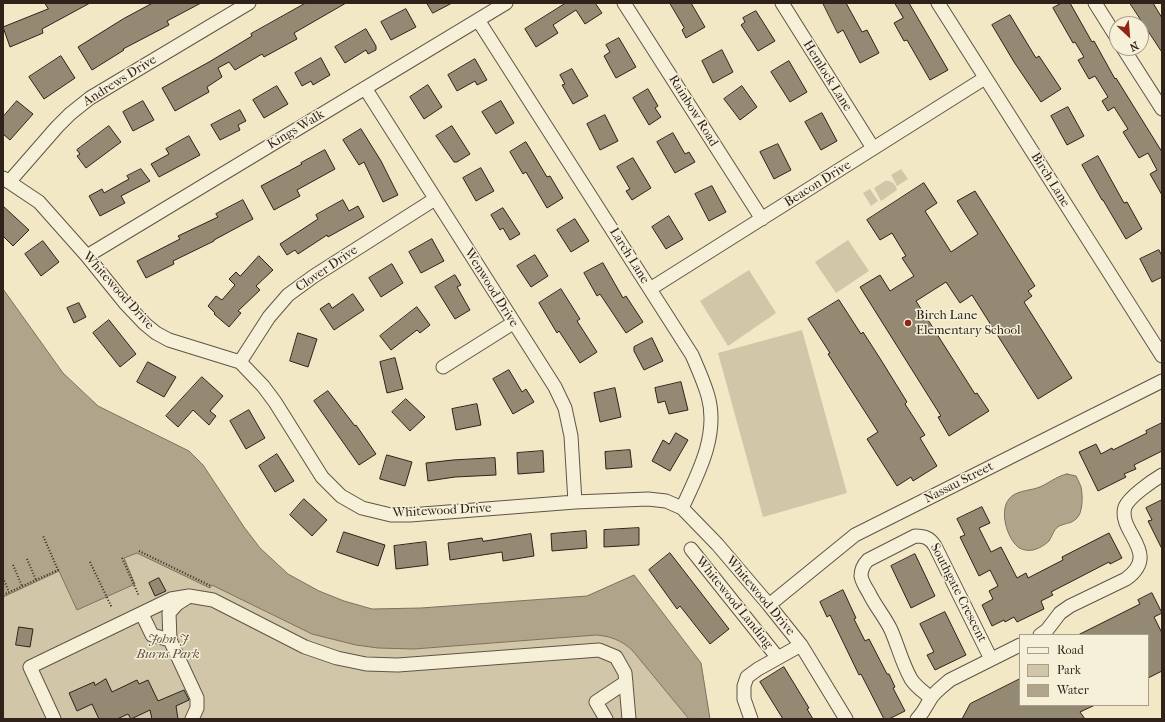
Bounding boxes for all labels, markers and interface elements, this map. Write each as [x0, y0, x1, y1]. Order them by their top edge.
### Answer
north arrow [1109, 16, 1149, 56]
street label: Hemlock Lane [799, 38, 855, 114]
text: N [1127, 39, 1141, 54]
street label: Andrews Drive [80, 52, 160, 110]
street label: Rainbow Road [665, 72, 721, 150]
street label: Kings Walk [265, 107, 327, 153]
street label: Birch Lane [1027, 150, 1073, 210]
street label: Beacon Drive [782, 157, 854, 211]
street label: Larch Lane [606, 225, 652, 287]
street label: Clover Drive [293, 243, 361, 295]
street label: Wenwood Drive [461, 246, 521, 330]
street label: Whitewood Drive [79, 249, 157, 333]
place label: Birch Lane Elementary School [916, 308, 1021, 339]
marker: Birch Lane Elementary School [903, 318, 913, 328]
street label: Nassau Street [922, 459, 996, 507]
street label: Whitewood Drive [392, 501, 492, 521]
street label: Southgate Crescent [926, 541, 990, 645]
street label: Whitewood Drive [722, 553, 798, 639]
street label: Whitewood Landing [692, 554, 776, 652]
park label: John J Burns Park [136, 632, 200, 663]
legend [1019, 634, 1149, 706]
text: Road [1057, 643, 1084, 657]
text: Park [1057, 663, 1081, 677]
text: Water [1057, 683, 1089, 697]

